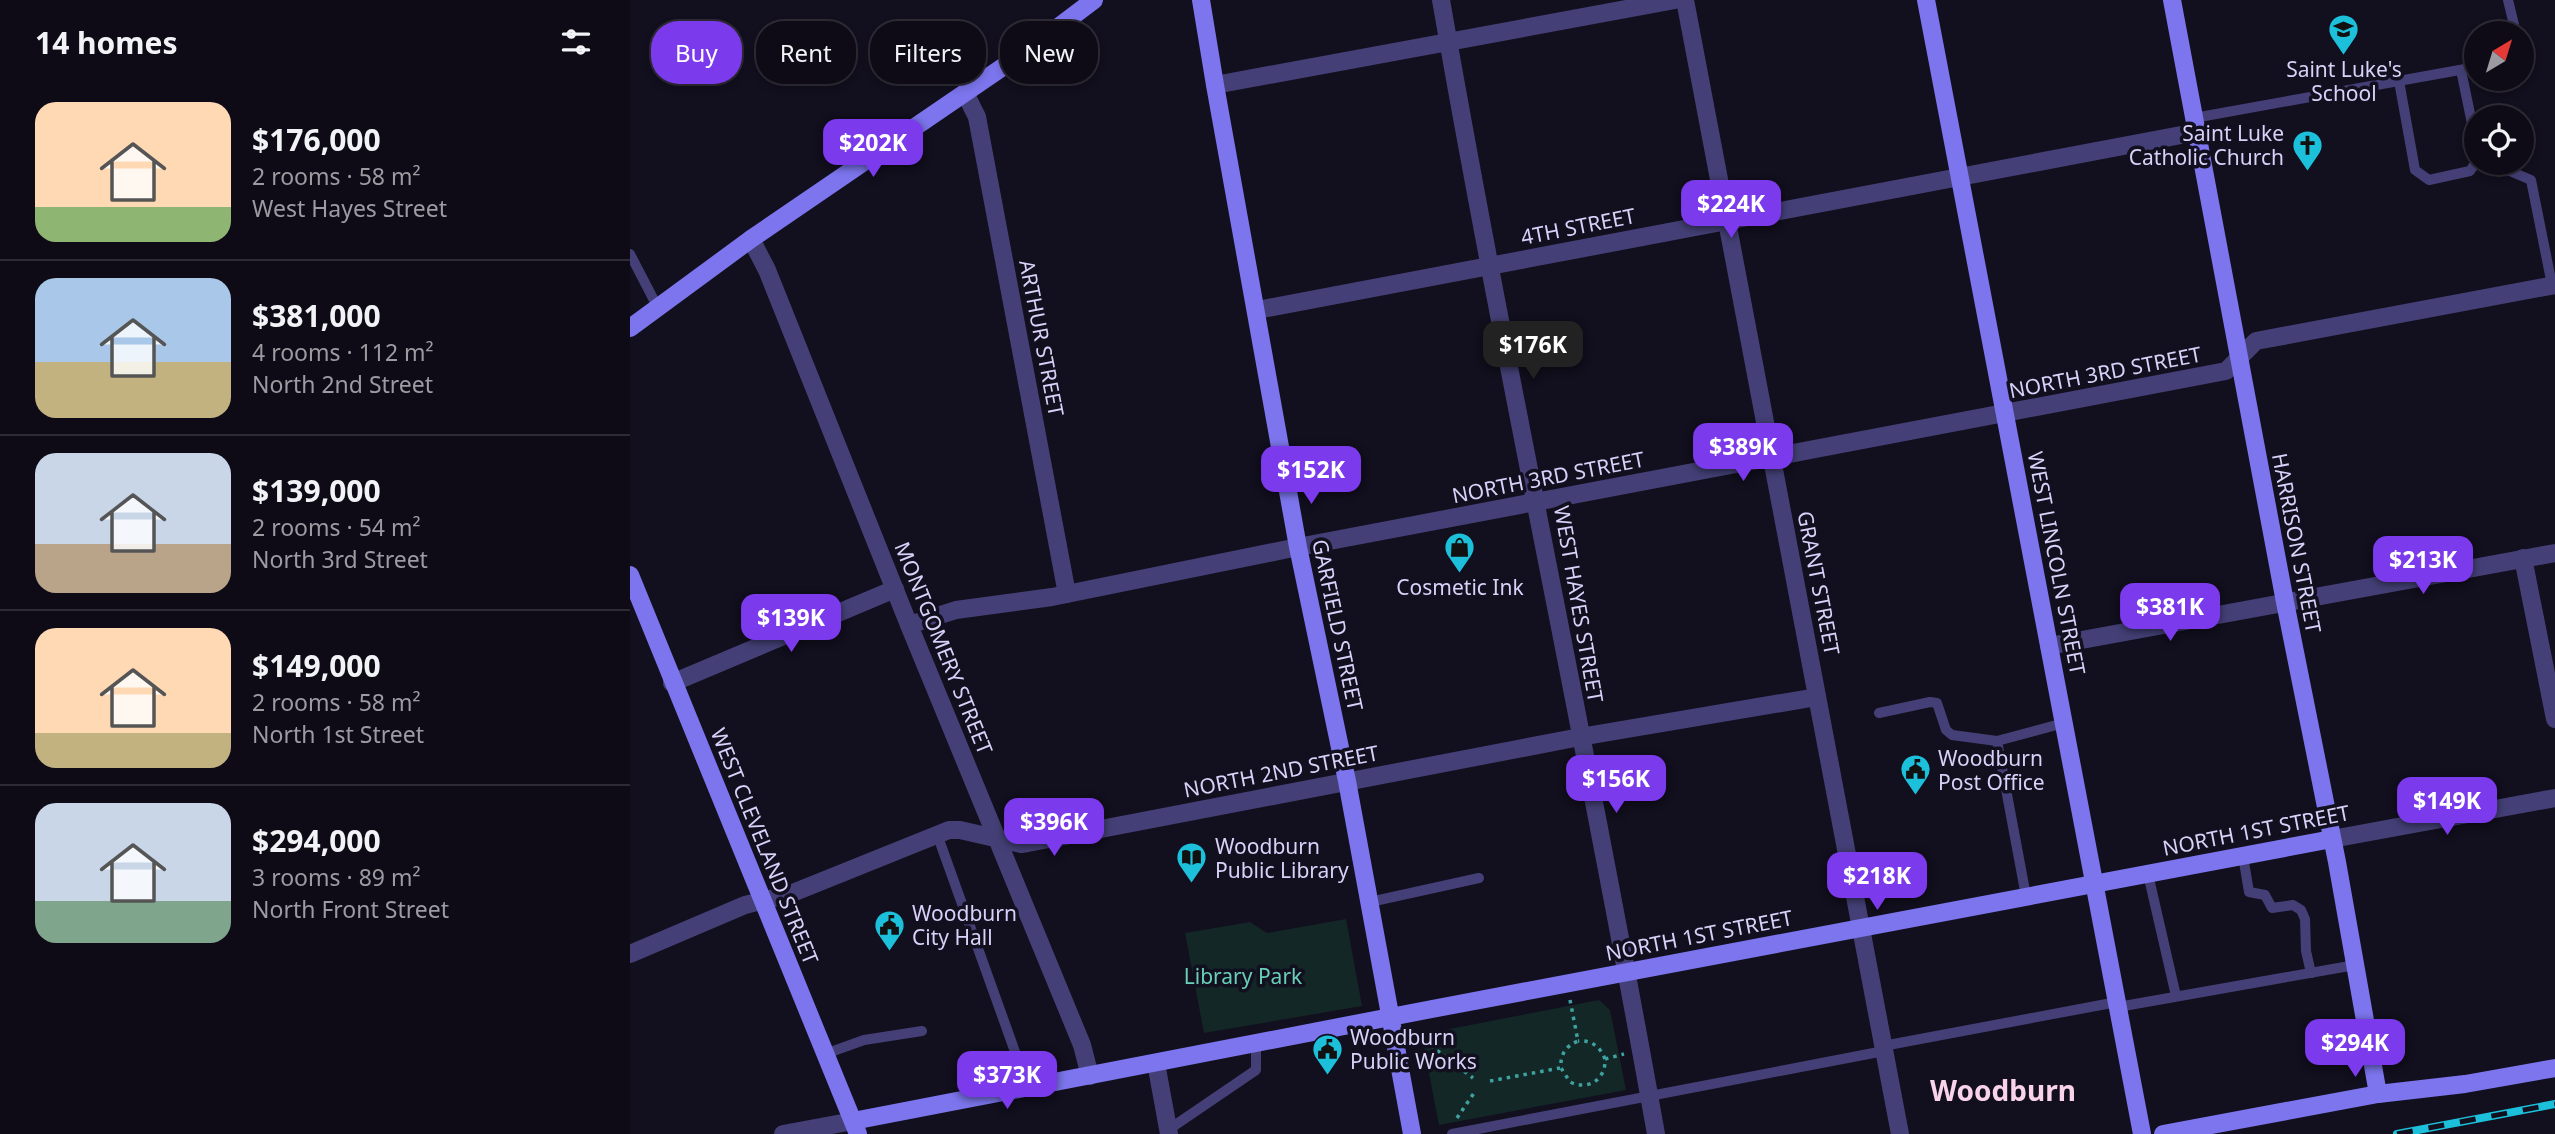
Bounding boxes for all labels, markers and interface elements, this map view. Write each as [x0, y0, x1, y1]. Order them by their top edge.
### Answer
school or university icon: Saint Luke's School [2327, 12, 2361, 56]
chip: Buy [651, 21, 742, 84]
chip: Rent [756, 21, 856, 84]
chip: Filters [870, 21, 986, 84]
chip: New [1000, 21, 1098, 84]
north arrow [2464, 21, 2534, 91]
map controls [2464, 21, 2534, 175]
text: 14 homes [35, 22, 178, 63]
icon: filters [557, 23, 595, 61]
place label: Saint Luke's School [2286, 55, 2402, 107]
button: locate [2464, 105, 2534, 175]
text: $176,000 [252, 119, 381, 160]
place label: Saint Luke Catholic Church [2129, 119, 2284, 171]
pin: $202K [824, 120, 922, 179]
text: $202K [839, 126, 907, 158]
church icon: Saint Luke Catholic Church [2290, 128, 2324, 172]
icon: home [91, 130, 175, 214]
text: 2 rooms · 58 m² [252, 160, 421, 192]
pin: $224K [1682, 180, 1780, 240]
text: $224K [1697, 187, 1765, 219]
text: West Hayes Street [252, 192, 447, 224]
street label: 4TH STREET [1518, 201, 1638, 251]
street label: ARTHUR STREET [1013, 257, 1071, 419]
text: $381,000 [252, 295, 381, 336]
icon: home [91, 306, 175, 390]
pin: $176K [1484, 322, 1582, 381]
text: $176K [1499, 328, 1567, 360]
text: 4 rooms · 112 m² [252, 336, 434, 368]
street label: NORTH 3RD STREET [2006, 340, 2204, 404]
text: North 2nd Street [252, 368, 433, 400]
pin: $389K [1694, 424, 1792, 483]
text: $389K [1709, 430, 1777, 462]
street label: NORTH 3RD STREET [1449, 445, 1647, 509]
pin: $152K [1262, 447, 1360, 506]
street label: WEST LINCOLN STREET [2022, 449, 2092, 677]
street label: HARRISON STREET [2266, 451, 2328, 636]
text: $152K [1277, 453, 1345, 485]
text: $139,000 [252, 470, 381, 511]
icon: home [91, 481, 175, 565]
street label: WEST HAYES STREET [1548, 503, 1610, 705]
street label: GRANT STREET [1791, 509, 1847, 658]
text: 2 rooms · 54 m² [252, 511, 421, 543]
shop icon: Cosmetic Ink [1443, 530, 1477, 574]
pin: $213K [2374, 536, 2472, 596]
street label: GARFIELD STREET [1306, 537, 1370, 714]
street label: MONTGOMERY STREET [889, 538, 1000, 759]
text: North 3rd Street [252, 543, 428, 575]
text: $213K [2389, 543, 2457, 575]
place label: Cosmetic Ink [1396, 573, 1524, 601]
pin: $381K [2121, 584, 2219, 643]
text: $381K [2136, 590, 2204, 622]
pin: $139K [742, 594, 840, 654]
text: $139K [757, 601, 825, 633]
text: $149,000 [252, 645, 381, 686]
icon: home [91, 656, 175, 740]
text: 2 rooms · 58 m² [252, 686, 421, 718]
text: North 1st Street [252, 718, 424, 750]
street label: WEST CLEVELAND STREET [705, 724, 825, 969]
street label: NORTH 2ND STREET [1181, 738, 1381, 804]
place label: Woodburn Post Office [1938, 744, 2045, 796]
public building icon: Woodburn Post Office [1898, 753, 1932, 797]
pin: $156K [1567, 756, 1665, 815]
text: $156K [1582, 762, 1650, 794]
pin: $149K [2398, 778, 2496, 837]
text: $149K [2413, 784, 2481, 816]
pin: $396K [1005, 798, 1103, 858]
street label: NORTH 1ST STREET [2160, 798, 2352, 862]
text: $396K [1020, 805, 1088, 837]
text: $294,000 [252, 820, 381, 861]
icon: home [91, 831, 175, 915]
place label: Woodburn Public Library [1215, 832, 1349, 884]
library icon: Woodburn Public Library [1175, 841, 1209, 885]
pin: $218K [1828, 852, 1926, 912]
text: $218K [1843, 859, 1911, 891]
text: 3 rooms · 89 m² [252, 861, 421, 893]
text: North Front Street [252, 893, 449, 925]
place label: Woodburn City Hall [912, 899, 1017, 951]
street label: NORTH 1ST STREET [1603, 903, 1795, 967]
public building icon: Woodburn City Hall [872, 908, 906, 952]
park label: Library Park [1184, 962, 1303, 990]
pin: $294K [2306, 1020, 2404, 1079]
place label: Woodburn Public Works [1350, 1023, 1477, 1075]
text: $294K [2321, 1026, 2389, 1058]
public building icon: Woodburn Public Works [1310, 1032, 1344, 1076]
pin: $373K [958, 1052, 1056, 1111]
text: $373K [973, 1058, 1041, 1090]
district label: Woodburn [1930, 1071, 2076, 1109]

